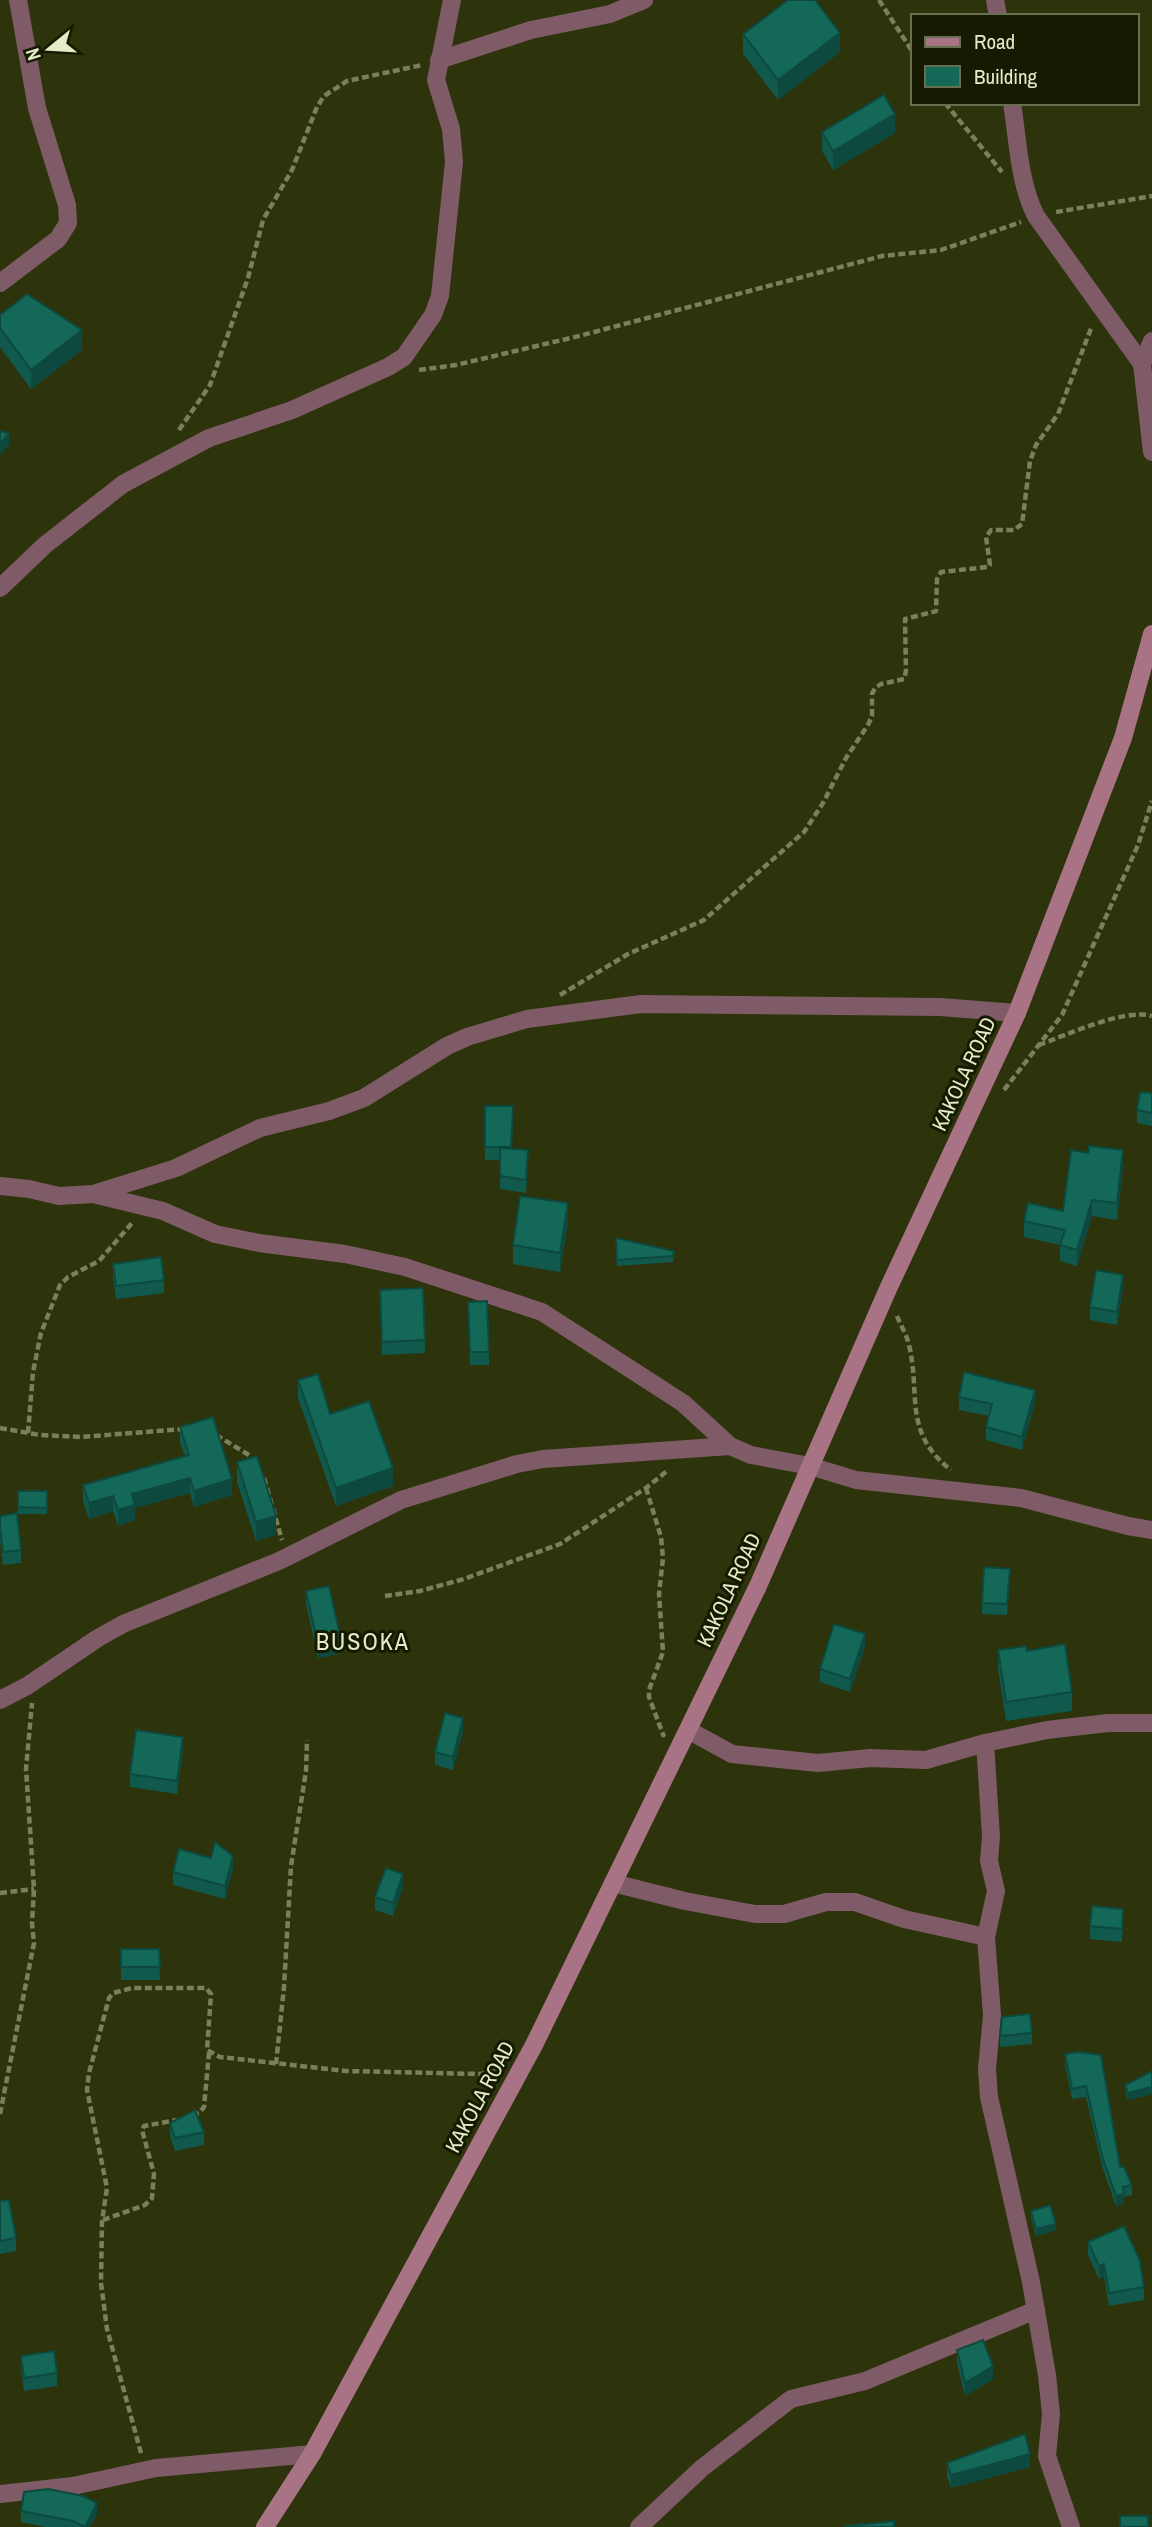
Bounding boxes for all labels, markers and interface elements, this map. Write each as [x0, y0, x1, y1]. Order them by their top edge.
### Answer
north arrow [14, 14, 84, 84]
legend [911, 14, 1138, 105]
text: Road [974, 27, 1015, 56]
text: N [19, 45, 47, 64]
text: Building [974, 62, 1038, 91]
street label: KAKOLA ROAD [925, 1012, 1003, 1135]
street label: KAKOLA ROAD [690, 1528, 768, 1651]
district label: BUSOKA [316, 1625, 410, 1657]
street label: KAKOLA ROAD [438, 2036, 521, 2158]

